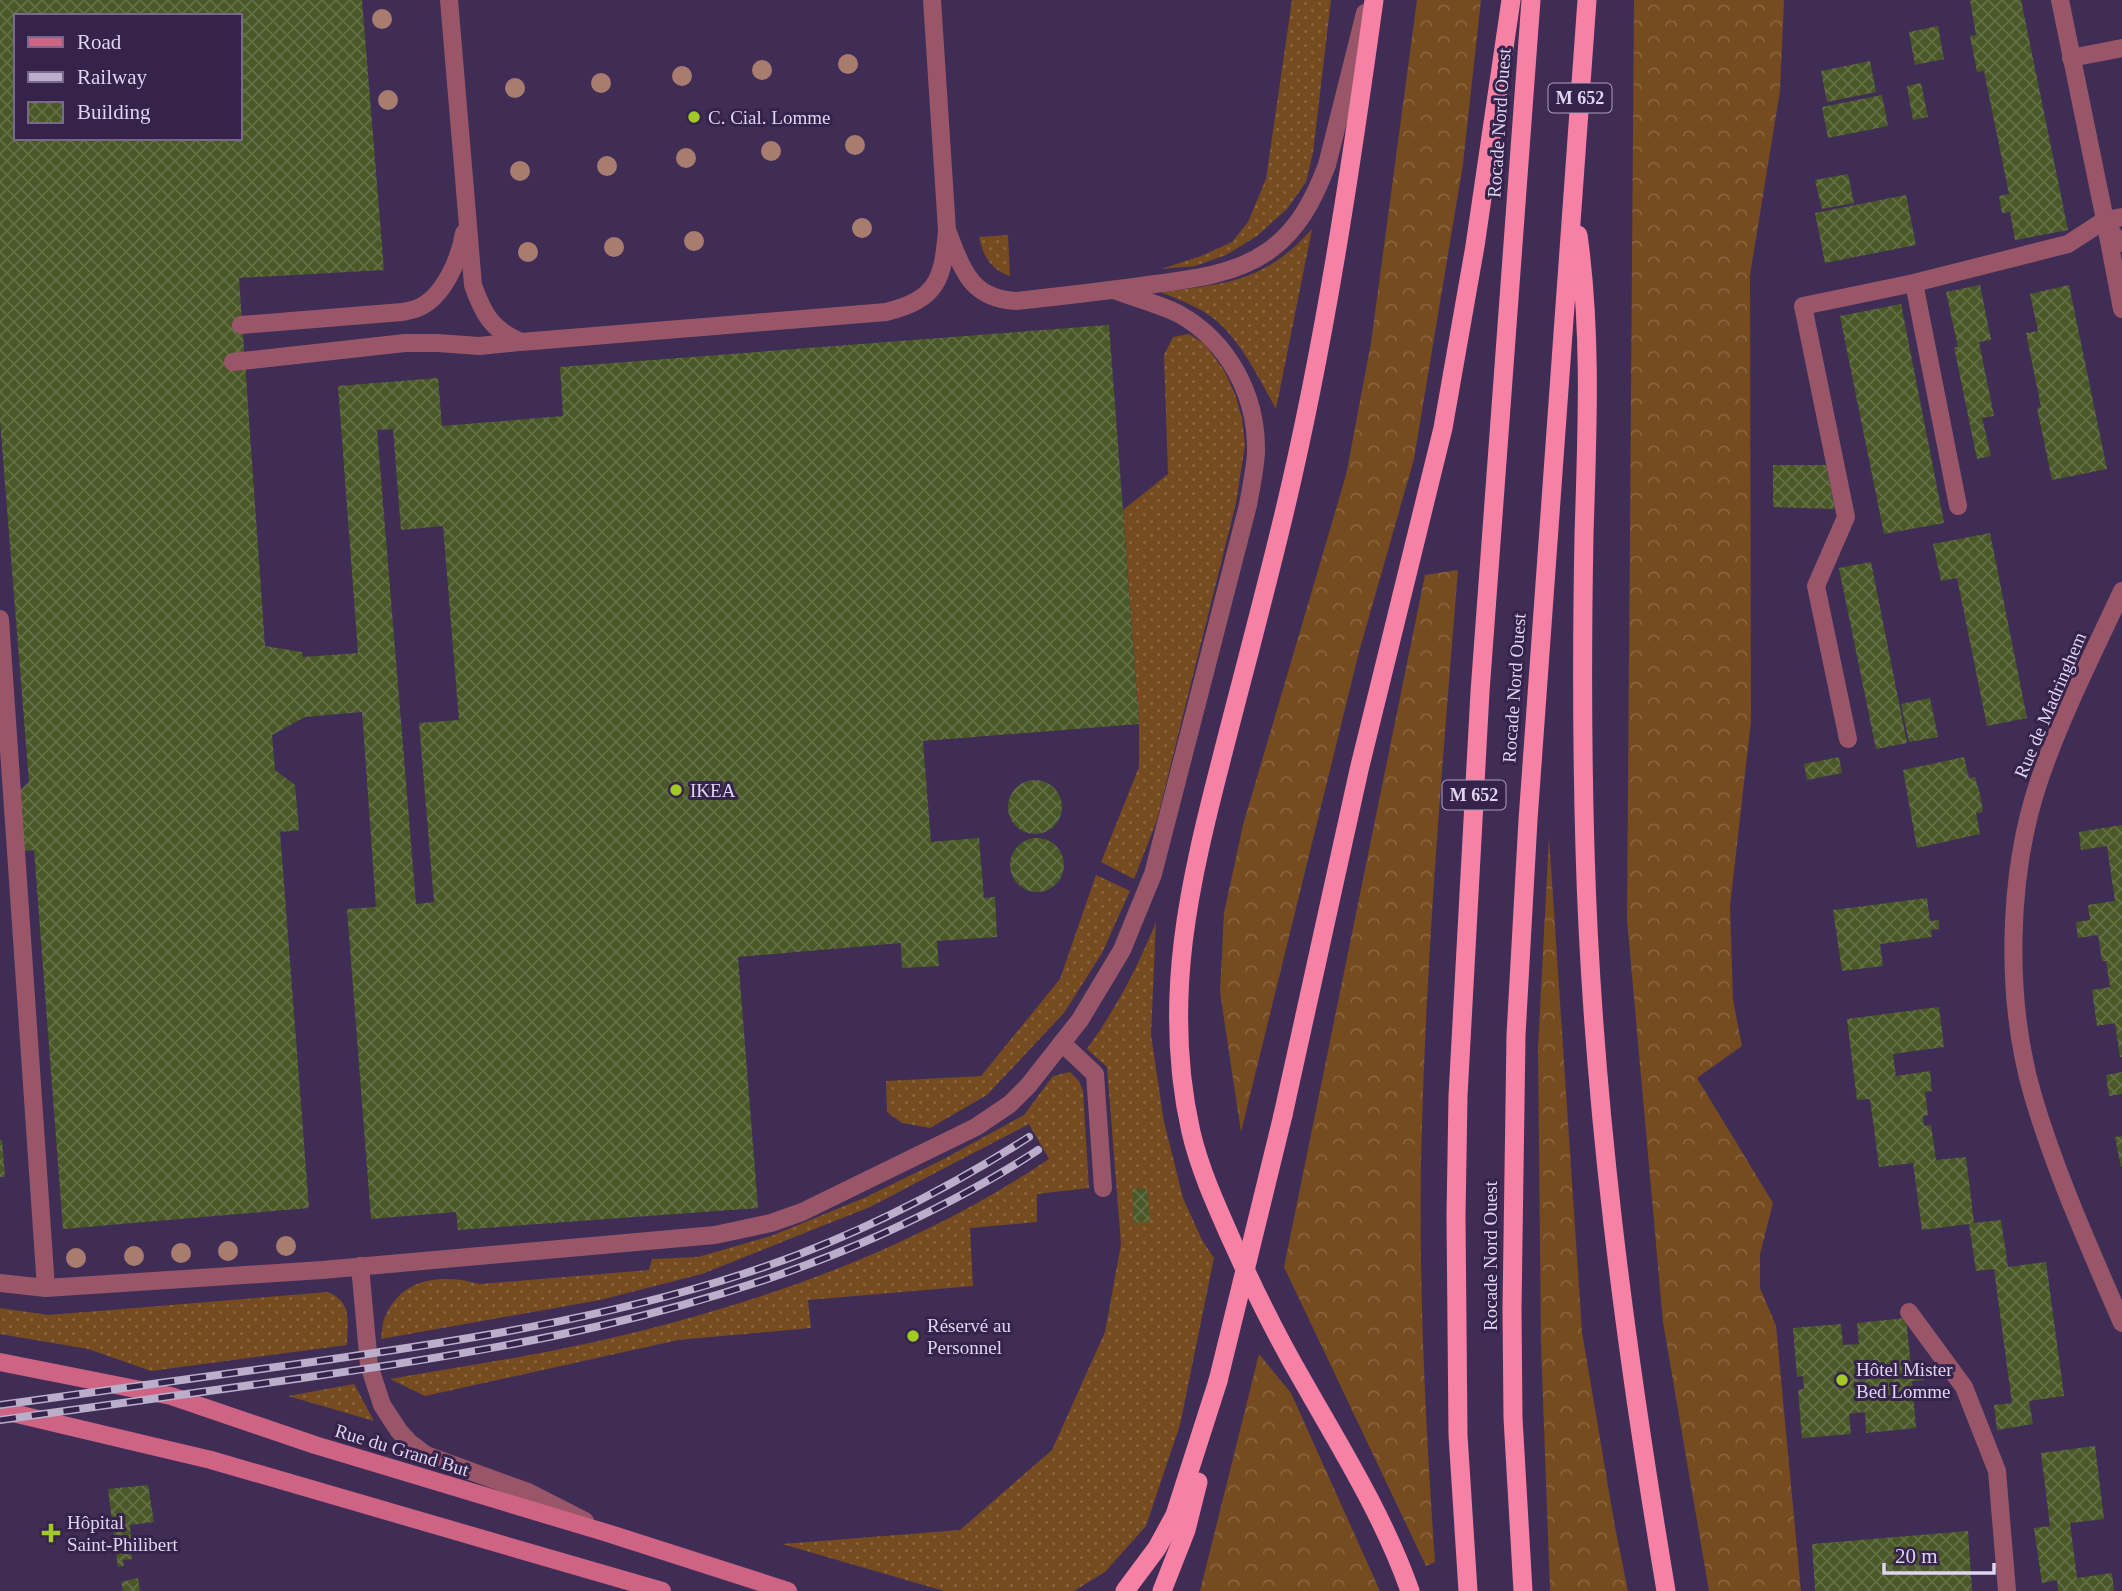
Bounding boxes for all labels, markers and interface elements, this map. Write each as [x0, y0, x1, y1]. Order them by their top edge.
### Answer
legend [14, 14, 242, 140]
text: Road [77, 30, 122, 54]
street label: Rocade Nord Ouest [1483, 47, 1515, 198]
text: Railway [77, 65, 147, 89]
road number: M 652 [1548, 84, 1612, 113]
text: Building [77, 100, 151, 124]
place label: C. Cial. Lomme [708, 107, 830, 128]
marker: C. Cial. Lomme [686, 109, 702, 125]
street label: Rocade Nord Ouest [1498, 612, 1530, 763]
street label: Rue de Madringhem [2010, 629, 2090, 781]
place label: IKEA [690, 780, 736, 801]
road number: M 652 [1442, 780, 1506, 810]
marker: IKEA [668, 782, 684, 798]
street label: Rocade Nord Ouest [1480, 1180, 1501, 1331]
place label: Réservé au Personnel [927, 1315, 1011, 1358]
marker: Réservé au Personnel [905, 1328, 921, 1344]
place label: Hôtel Mister Bed Lomme [1856, 1359, 1953, 1402]
marker: Hôtel Mister Bed Lomme [1834, 1372, 1850, 1388]
street label: Rue du Grand But [333, 1420, 472, 1481]
place label: Hôpital Saint-Philibert [67, 1512, 179, 1555]
marker: Hôpital Saint-Philibert [41, 1523, 61, 1543]
scale bar [1884, 1532, 1994, 1576]
text: 20 m [1895, 1544, 1938, 1568]

